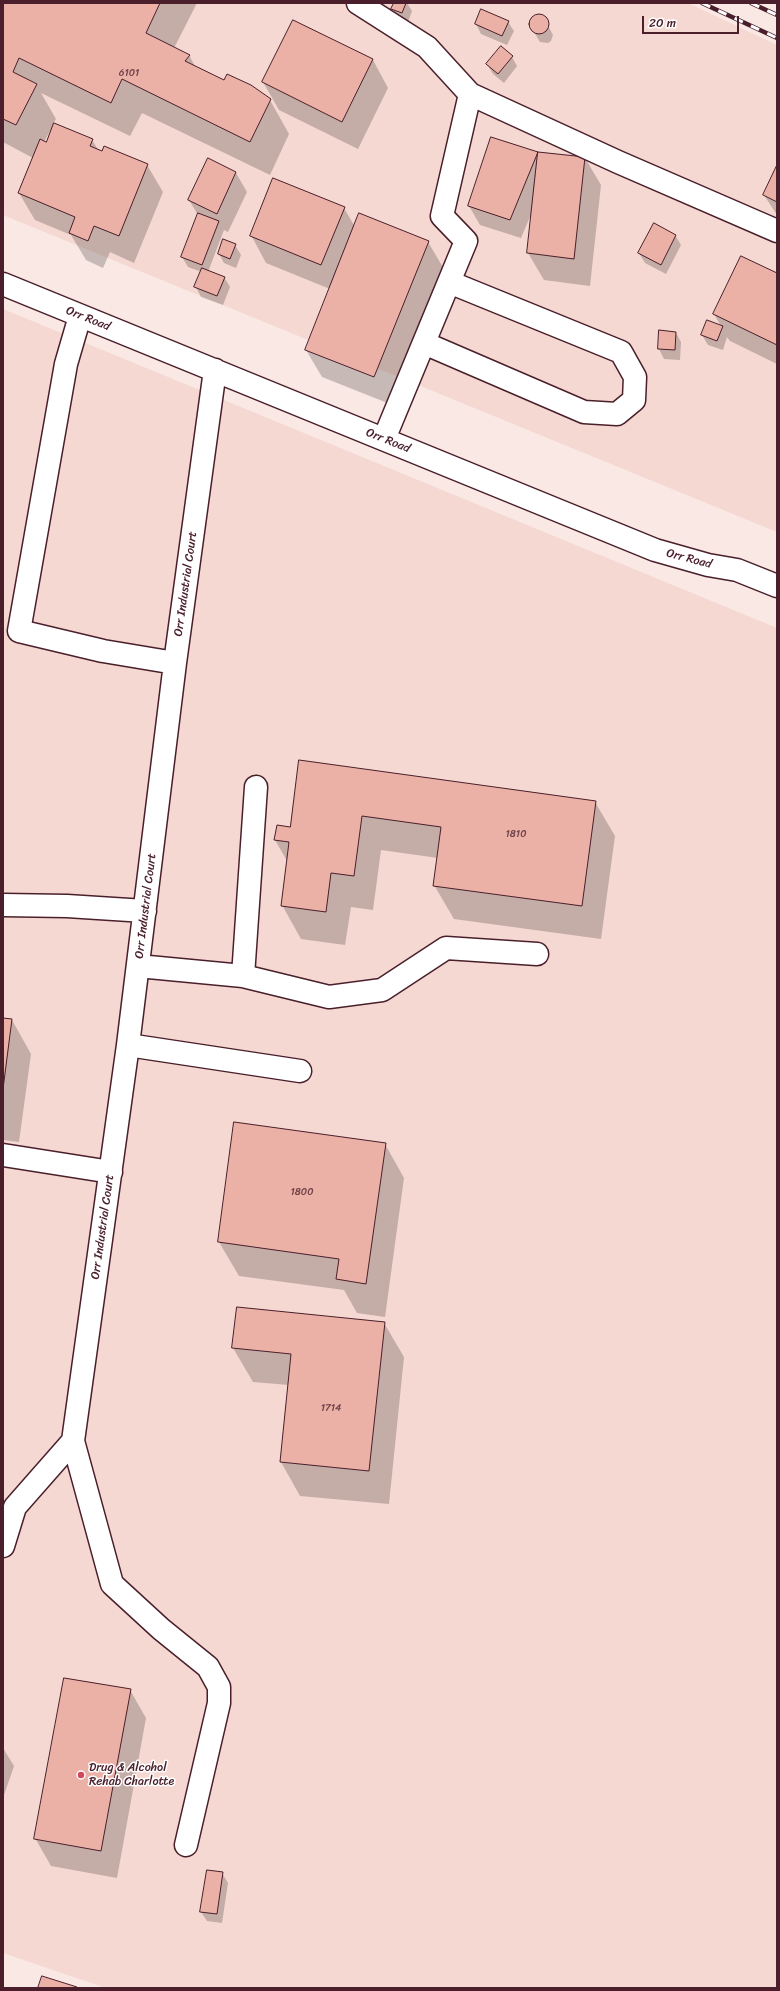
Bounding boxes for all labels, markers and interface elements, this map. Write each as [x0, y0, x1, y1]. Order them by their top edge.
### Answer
scale bar [644, 8, 741, 34]
text: 20 m [649, 12, 676, 34]
house number: 6101 [119, 67, 139, 79]
street label: Orr Road [64, 304, 112, 334]
street label: Orr Road [364, 426, 412, 456]
street label: Orr Industrial Court [172, 531, 200, 637]
street label: Orr Road [665, 546, 713, 572]
house number: 1810 [506, 828, 526, 840]
street label: Orr Industrial Court [132, 853, 160, 959]
street label: Orr Industrial Court [89, 1174, 117, 1280]
house number: 1800 [291, 1186, 313, 1198]
house number: 1714 [321, 1402, 341, 1414]
place label: Drug & Alcohol Rehab Charlotte [89, 1761, 174, 1789]
marker: Drug & Alcohol Rehab Charlotte [76, 1770, 86, 1780]

